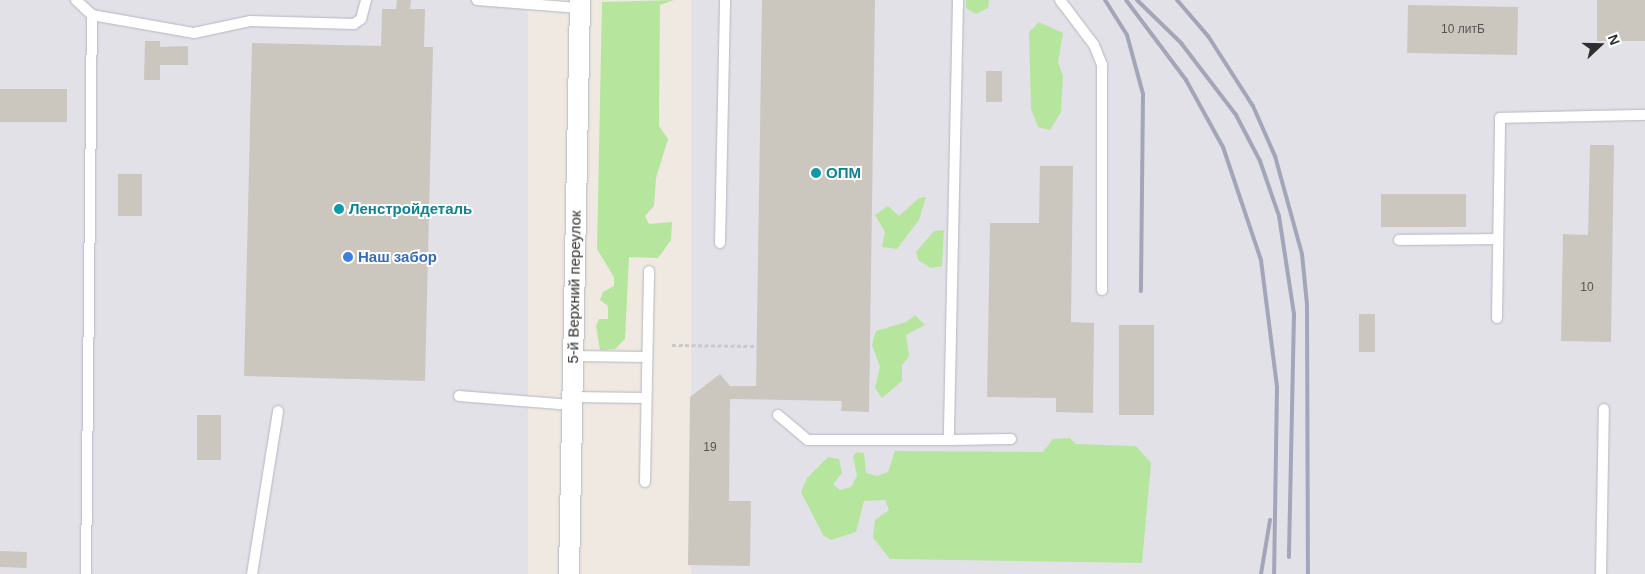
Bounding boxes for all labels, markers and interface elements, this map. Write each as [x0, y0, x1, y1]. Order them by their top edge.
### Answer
north arrow [1575, 20, 1625, 70]
house number: 10 литБ [1441, 23, 1485, 37]
text: N [1605, 32, 1623, 47]
place label: ОПМ [826, 164, 861, 182]
marker: ОПМ [810, 167, 822, 179]
place label: Ленстройдеталь [349, 200, 472, 218]
marker: Ленстройдеталь [333, 203, 345, 215]
street label: 5-й Верхний переулок [564, 210, 584, 364]
place label: Наш забор [358, 248, 437, 266]
marker: Наш забор [342, 251, 354, 263]
house number: 10 [1580, 281, 1594, 295]
house number: 19 [703, 441, 717, 455]

